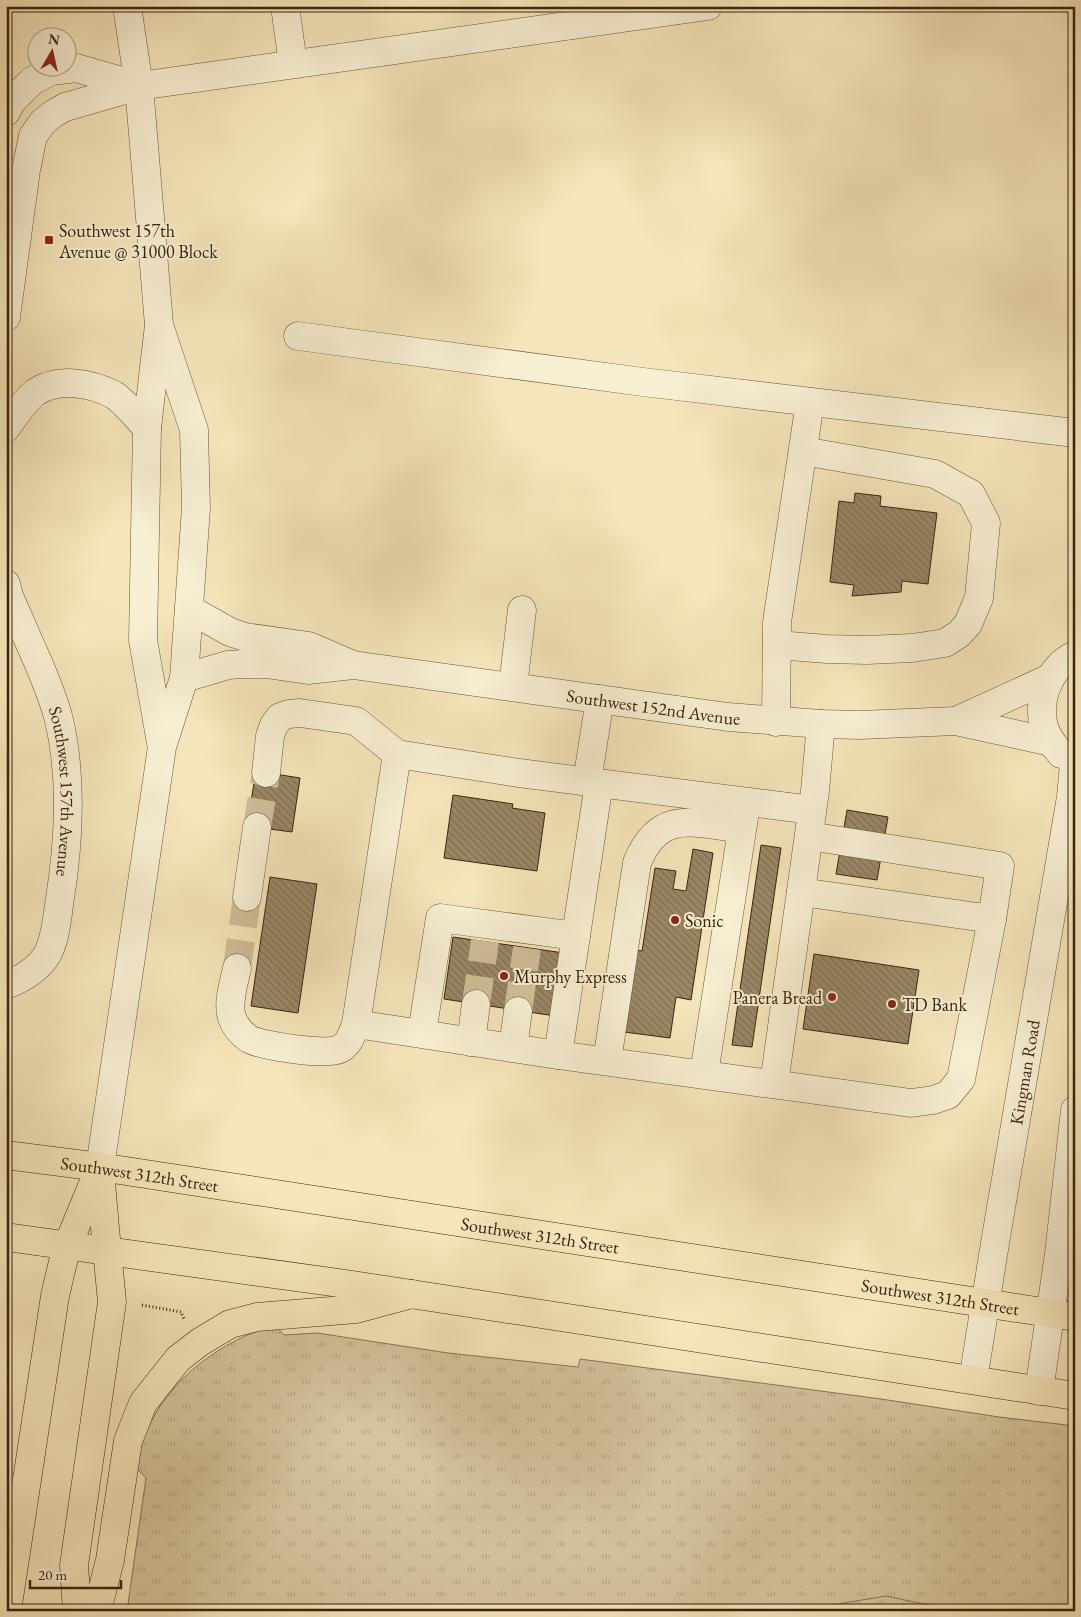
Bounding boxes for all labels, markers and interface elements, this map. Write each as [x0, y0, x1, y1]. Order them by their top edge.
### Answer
north arrow [28, 28, 78, 78]
text: N [47, 29, 62, 49]
place label: Southwest 157th Avenue @ 31000 Block [58, 219, 218, 263]
marker: Southwest 157th Avenue @ 31000 Block [43, 234, 55, 246]
street label: Southwest 152nd Avenue [565, 683, 741, 729]
street label: Southwest 157th Avenue [44, 703, 80, 878]
place label: Sonic [685, 909, 724, 932]
marker: Sonic [669, 914, 681, 926]
place label: Murphy Express [514, 965, 627, 988]
marker: Murphy Express [498, 970, 510, 982]
place label: Panera Bread [733, 986, 823, 1009]
marker: Panera Bread [826, 991, 838, 1003]
place label: TD Bank [902, 993, 967, 1016]
marker: TD Bank [886, 998, 898, 1010]
street label: Kingman Road [1004, 1017, 1044, 1126]
street label: Southwest 312th Street [59, 1151, 221, 1197]
street label: Southwest 312th Street [460, 1211, 621, 1258]
street label: Southwest 312th Street [860, 1273, 1021, 1320]
scale bar [30, 1557, 121, 1589]
text: 20 m [38, 1565, 67, 1584]

